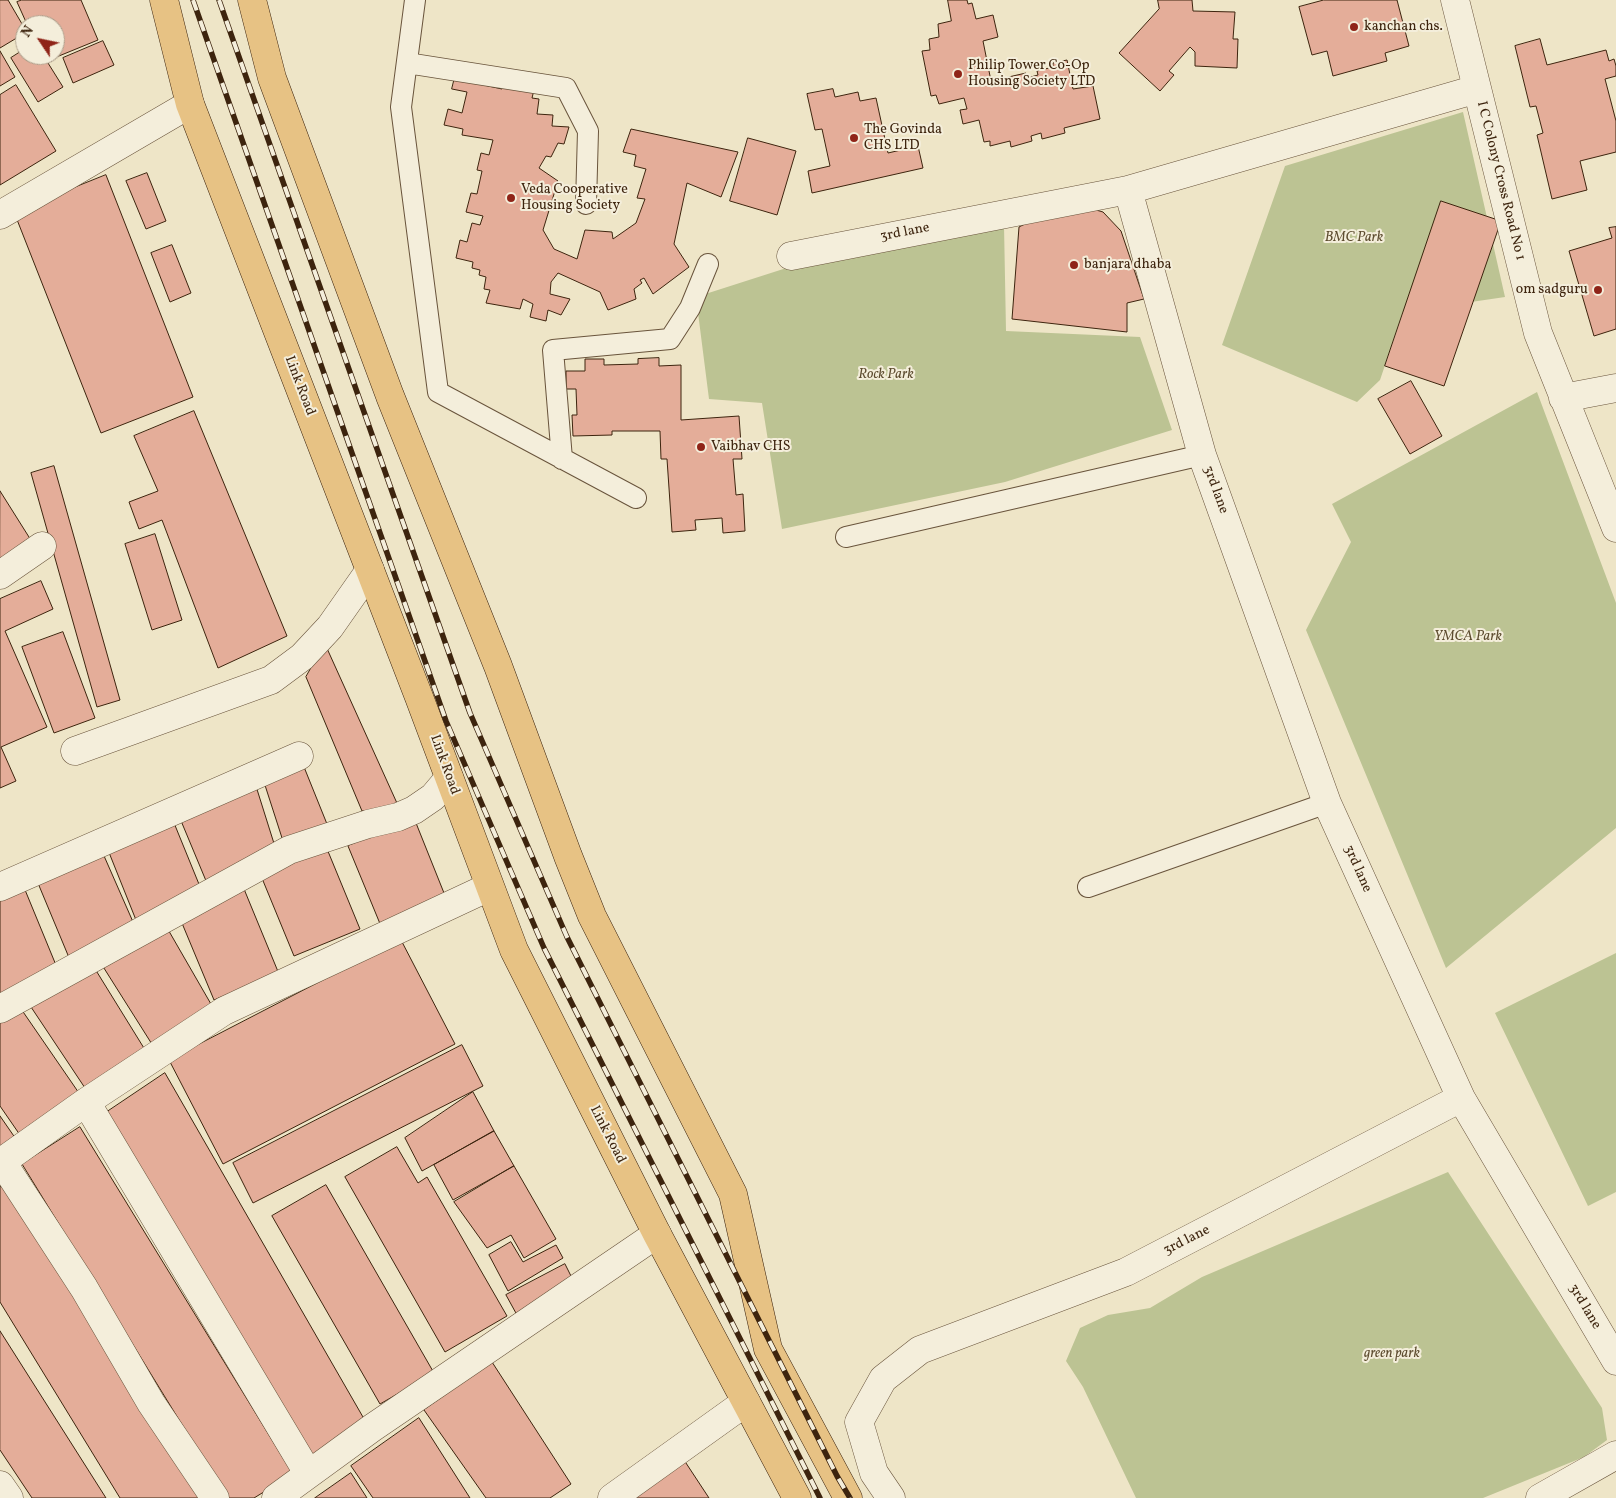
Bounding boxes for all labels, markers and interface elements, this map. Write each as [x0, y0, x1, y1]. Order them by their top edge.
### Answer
north arrow [15, 15, 65, 65]
place label: kanchan chs. [1364, 19, 1443, 35]
marker: kanchan chs. [1348, 21, 1360, 33]
text: N [17, 22, 39, 41]
place label: Philip Tower Co-Op Housing Society LTD [968, 58, 1095, 90]
marker: Philip Tower Co-Op Housing Society LTD [952, 68, 964, 80]
street label: I C Colony Cross Road No 1 [1472, 100, 1528, 262]
place label: The Govinda CHS LTD [864, 122, 942, 154]
marker: The Govinda CHS LTD [848, 132, 860, 144]
place label: Veda Cooperative Housing Society [521, 182, 628, 214]
marker: Veda Cooperative Housing Society [505, 192, 517, 204]
street label: 3rd lane [879, 220, 931, 246]
park label: BMC Park [1325, 230, 1383, 246]
place label: banjara dhaba [1084, 257, 1171, 273]
marker: banjara dhaba [1068, 259, 1080, 271]
place label: om sadguru [1516, 282, 1588, 298]
marker: om sadguru [1592, 284, 1604, 296]
street label: Link Road [280, 354, 318, 418]
park label: Rock Park [858, 367, 914, 383]
place label: Vaibhav CHS [711, 439, 791, 455]
marker: Vaibhav CHS [695, 441, 707, 453]
street label: 3rd lane [1199, 464, 1231, 516]
park label: YMCA Park [1434, 629, 1502, 645]
street label: Link Road [425, 733, 463, 797]
street label: 3rd lane [1339, 843, 1375, 895]
street label: Link Road [585, 1103, 629, 1167]
street label: 3rd lane [1161, 1222, 1213, 1260]
street label: 3rd lane [1564, 1281, 1604, 1333]
park label: green park [1364, 1346, 1420, 1362]

